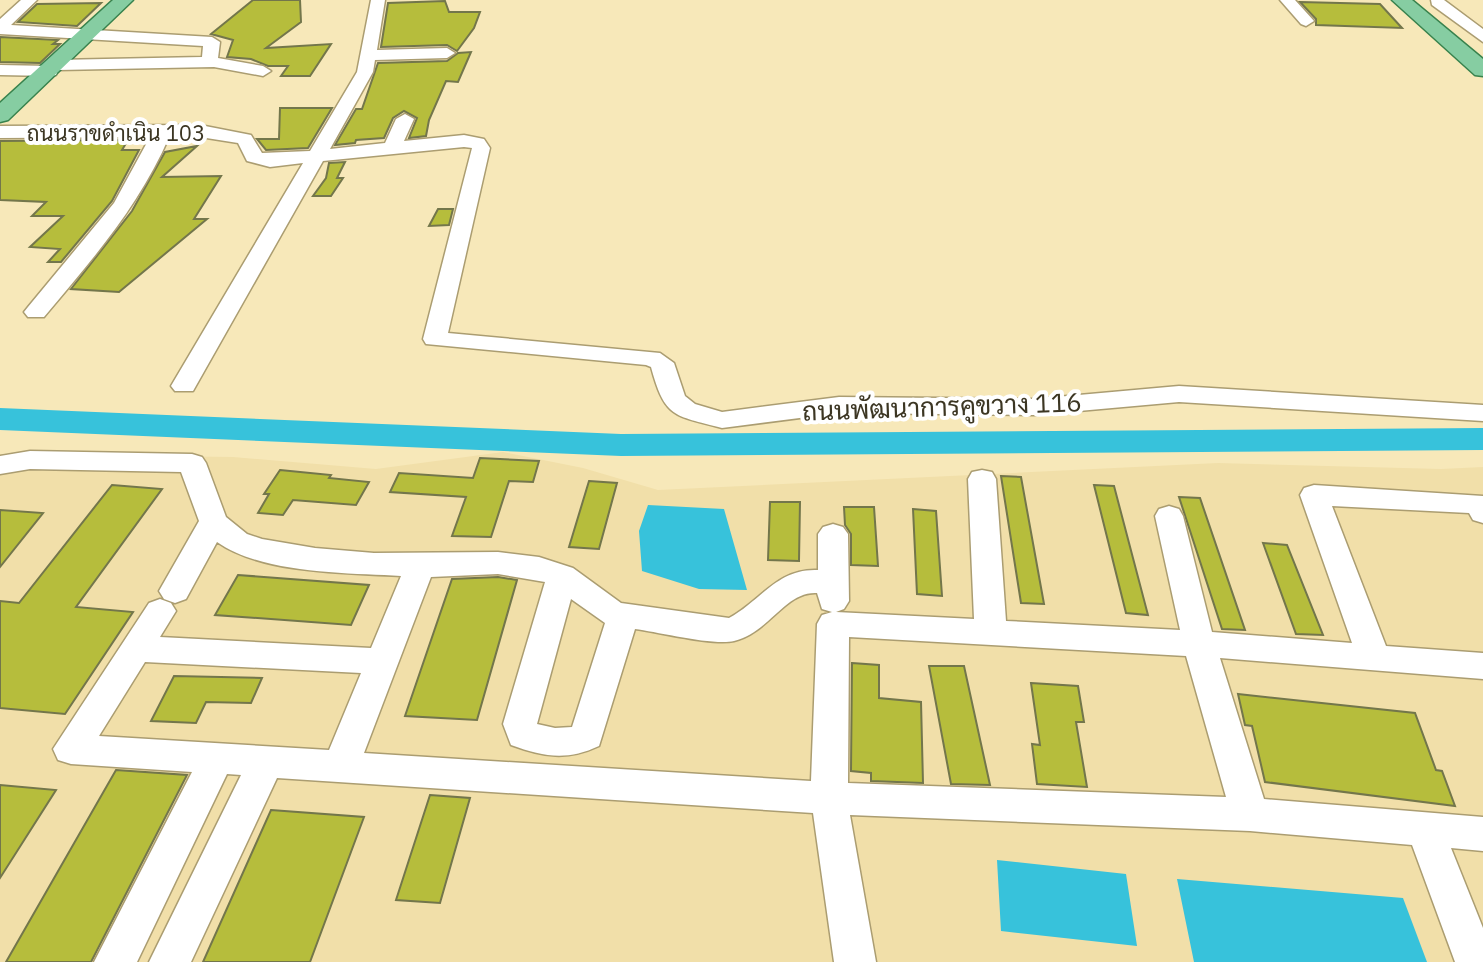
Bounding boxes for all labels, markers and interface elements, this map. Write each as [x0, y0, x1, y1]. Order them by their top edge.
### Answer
street label: ถนนราขดำเนิน 103 [27, 118, 205, 147]
street label: ถนนพัฒนาการคูขวาง 116 [802, 384, 1082, 430]

